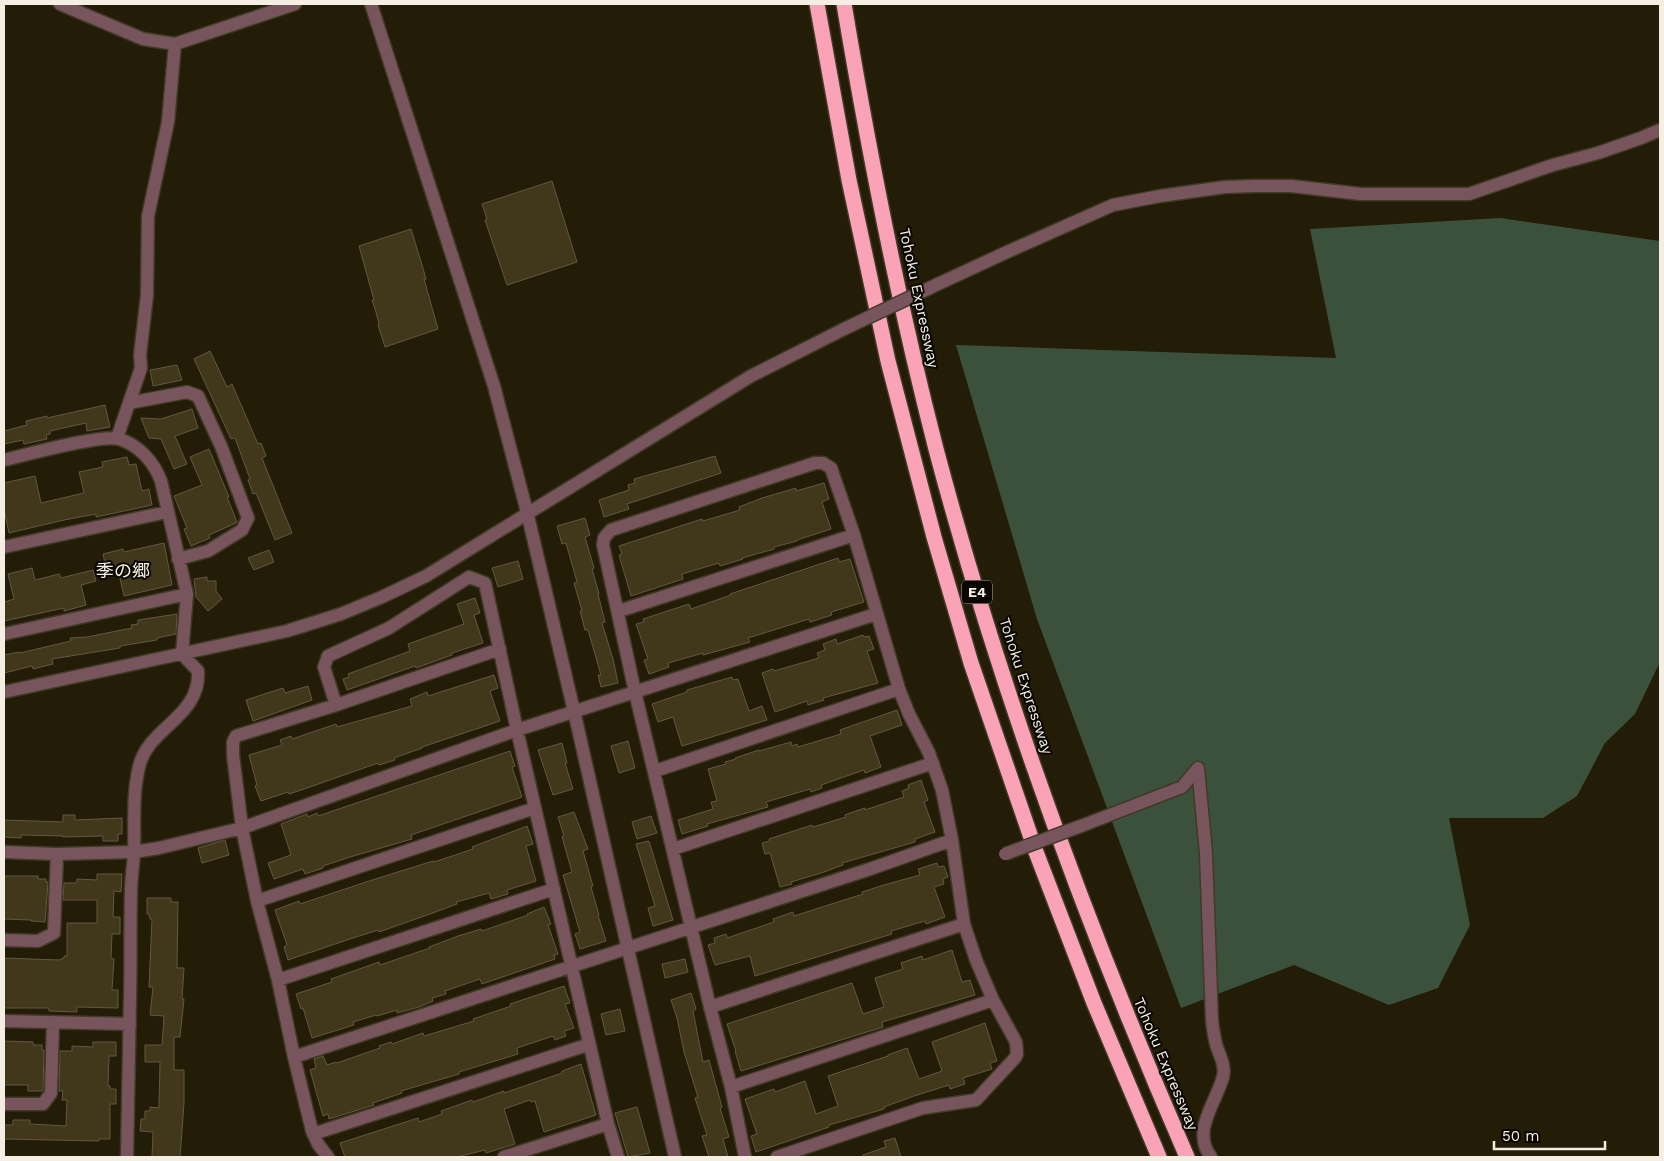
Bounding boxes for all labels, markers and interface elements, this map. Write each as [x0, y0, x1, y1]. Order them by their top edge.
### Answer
street label: Tohoku Expressway [895, 226, 943, 370]
district label: 季の郷 [96, 560, 150, 581]
road number: E4 [962, 580, 992, 604]
street label: Tohoku Expressway [995, 615, 1057, 757]
street label: Tohoku Expressway [1130, 995, 1202, 1133]
scale bar [1494, 1118, 1605, 1150]
text: 50 m [1502, 1127, 1539, 1145]

